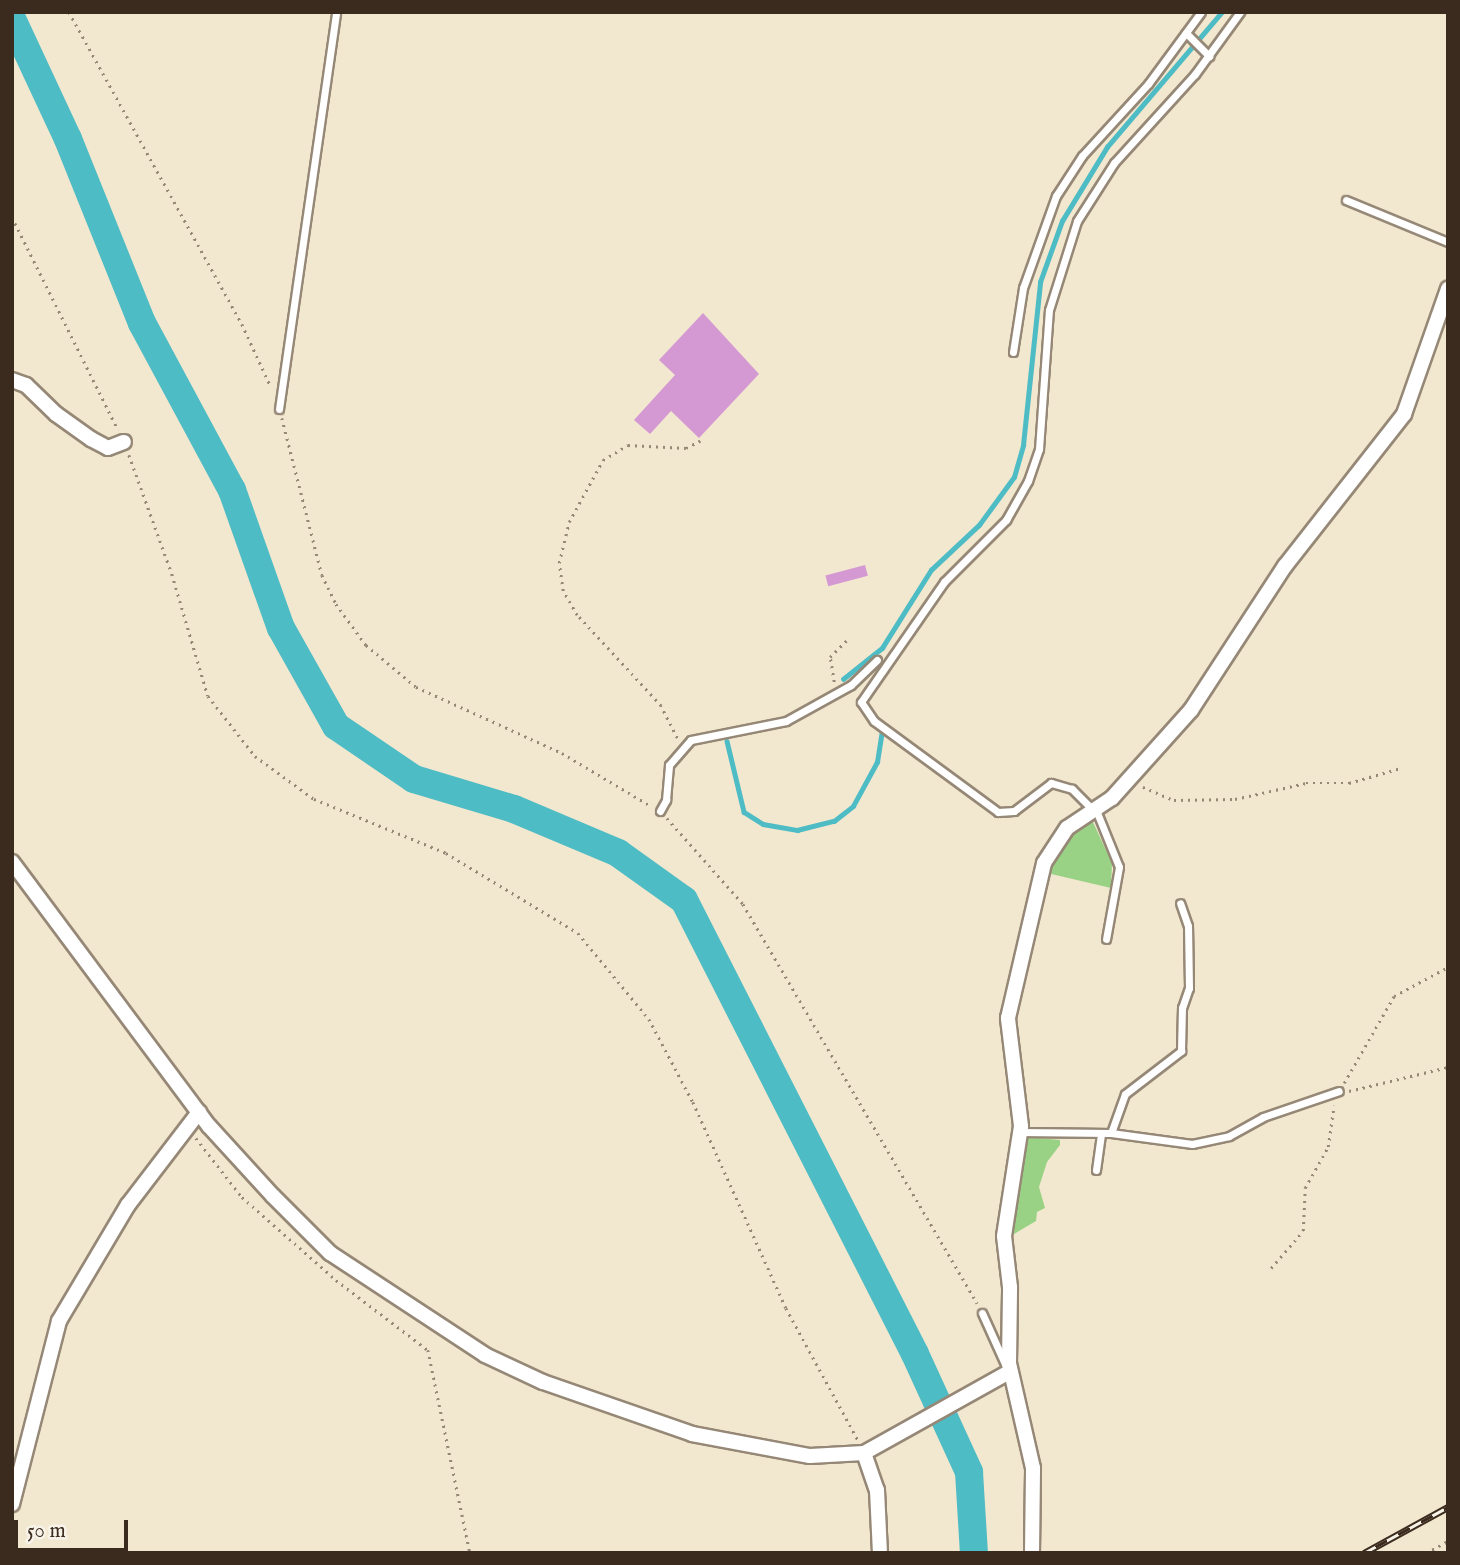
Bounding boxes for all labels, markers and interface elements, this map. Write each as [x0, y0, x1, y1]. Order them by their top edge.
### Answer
scale bar [18, 1506, 131, 1550]
text: 50 m [27, 1518, 66, 1545]

